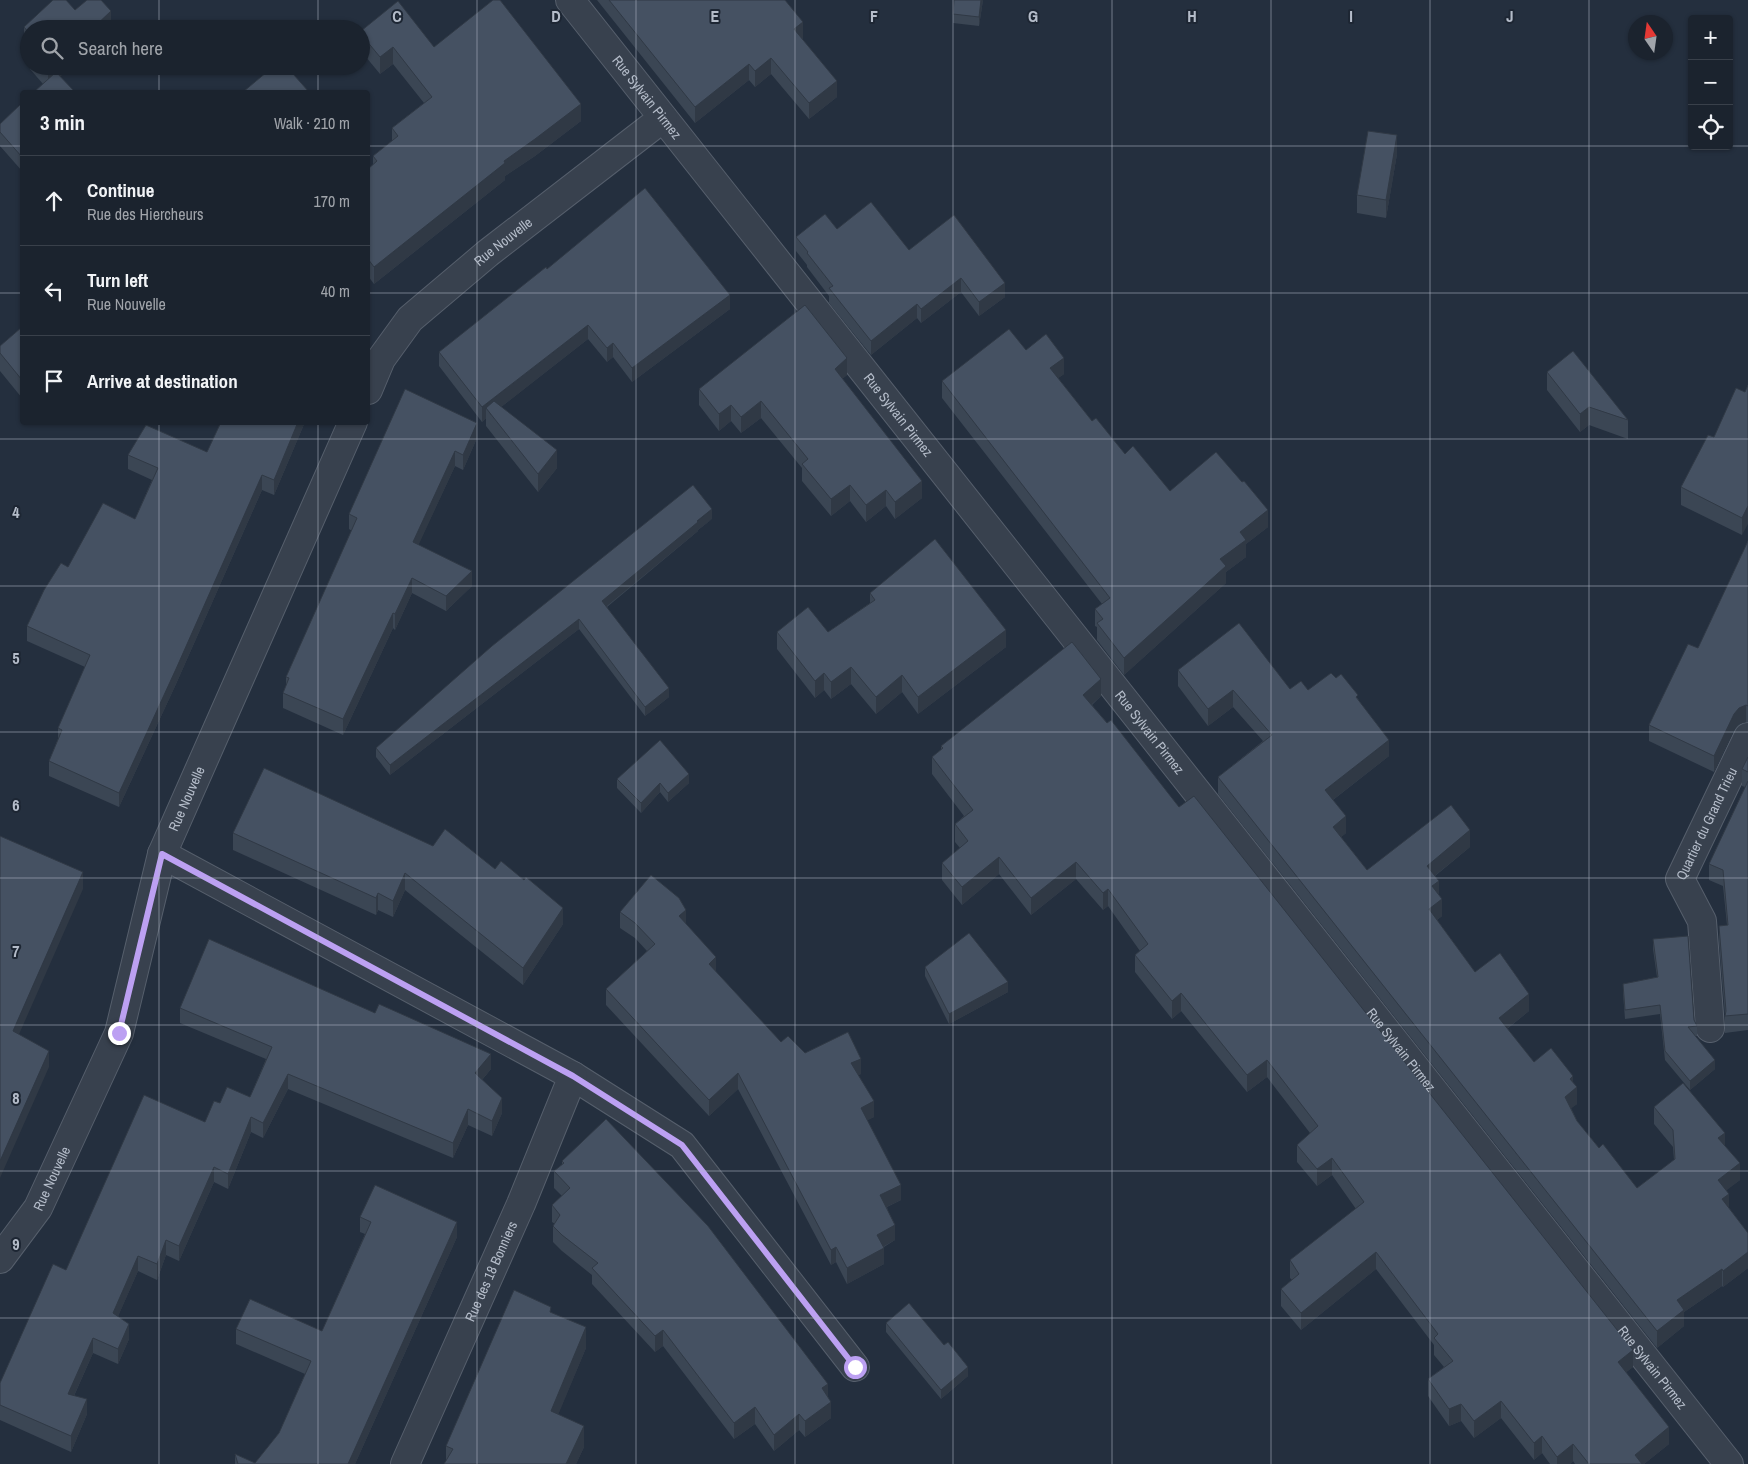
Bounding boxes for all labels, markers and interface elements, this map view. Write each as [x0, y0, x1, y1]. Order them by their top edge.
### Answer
text: C [392, 5, 402, 27]
text: D [551, 5, 561, 27]
text: E [711, 5, 720, 27]
text: F [870, 5, 878, 27]
text: G [1028, 5, 1038, 27]
text: H [1187, 5, 1197, 27]
text: I [1349, 5, 1353, 27]
text: J [1506, 5, 1514, 27]
north arrow [1628, 15, 1673, 60]
map controls [1688, 15, 1733, 150]
button: + [1688, 15, 1733, 60]
search box [20, 20, 370, 75]
icon: search [38, 34, 66, 62]
text: Search here [78, 35, 163, 61]
street label: Rue Sylvain Pirmez [608, 52, 686, 143]
button: − [1688, 60, 1733, 105]
button: locate [1688, 105, 1733, 150]
text: 3 min [40, 108, 85, 137]
text: Walk · 210 m [274, 112, 350, 134]
text: Continue [87, 177, 155, 203]
icon: ahead [40, 187, 68, 215]
text: 170 m [314, 190, 350, 212]
text: Rue des Hiercheurs [87, 203, 204, 225]
street label: Rue Nouvelle [470, 213, 536, 270]
text: Turn left [87, 267, 148, 293]
icon: left [40, 277, 68, 305]
text: 40 m [321, 280, 350, 302]
text: Rue Nouvelle [87, 293, 166, 315]
icon: arrive [40, 367, 68, 395]
text: Arrive at destination [87, 368, 238, 394]
street label: Rue Sylvain Pirmez [860, 369, 937, 460]
text: 4 [12, 501, 20, 523]
text: 5 [12, 647, 20, 669]
street label: Rue Sylvain Pirmez [1111, 687, 1188, 778]
street label: Rue Nouvelle [164, 763, 209, 834]
street label: Quartier du Grand Trieu [1672, 764, 1741, 883]
text: 6 [12, 794, 20, 816]
text: 7 [12, 940, 20, 962]
street label: Rue Sylvain Pirmez [1363, 1004, 1440, 1095]
route end [108, 1022, 131, 1045]
text: 8 [12, 1087, 20, 1109]
street label: Rue Nouvelle [29, 1144, 74, 1214]
street label: Rue des 18 Bonniers [461, 1218, 521, 1324]
text: 9 [12, 1233, 20, 1255]
street label: Rue Sylvain Pirmez [1614, 1322, 1691, 1413]
route start [844, 1356, 867, 1379]

